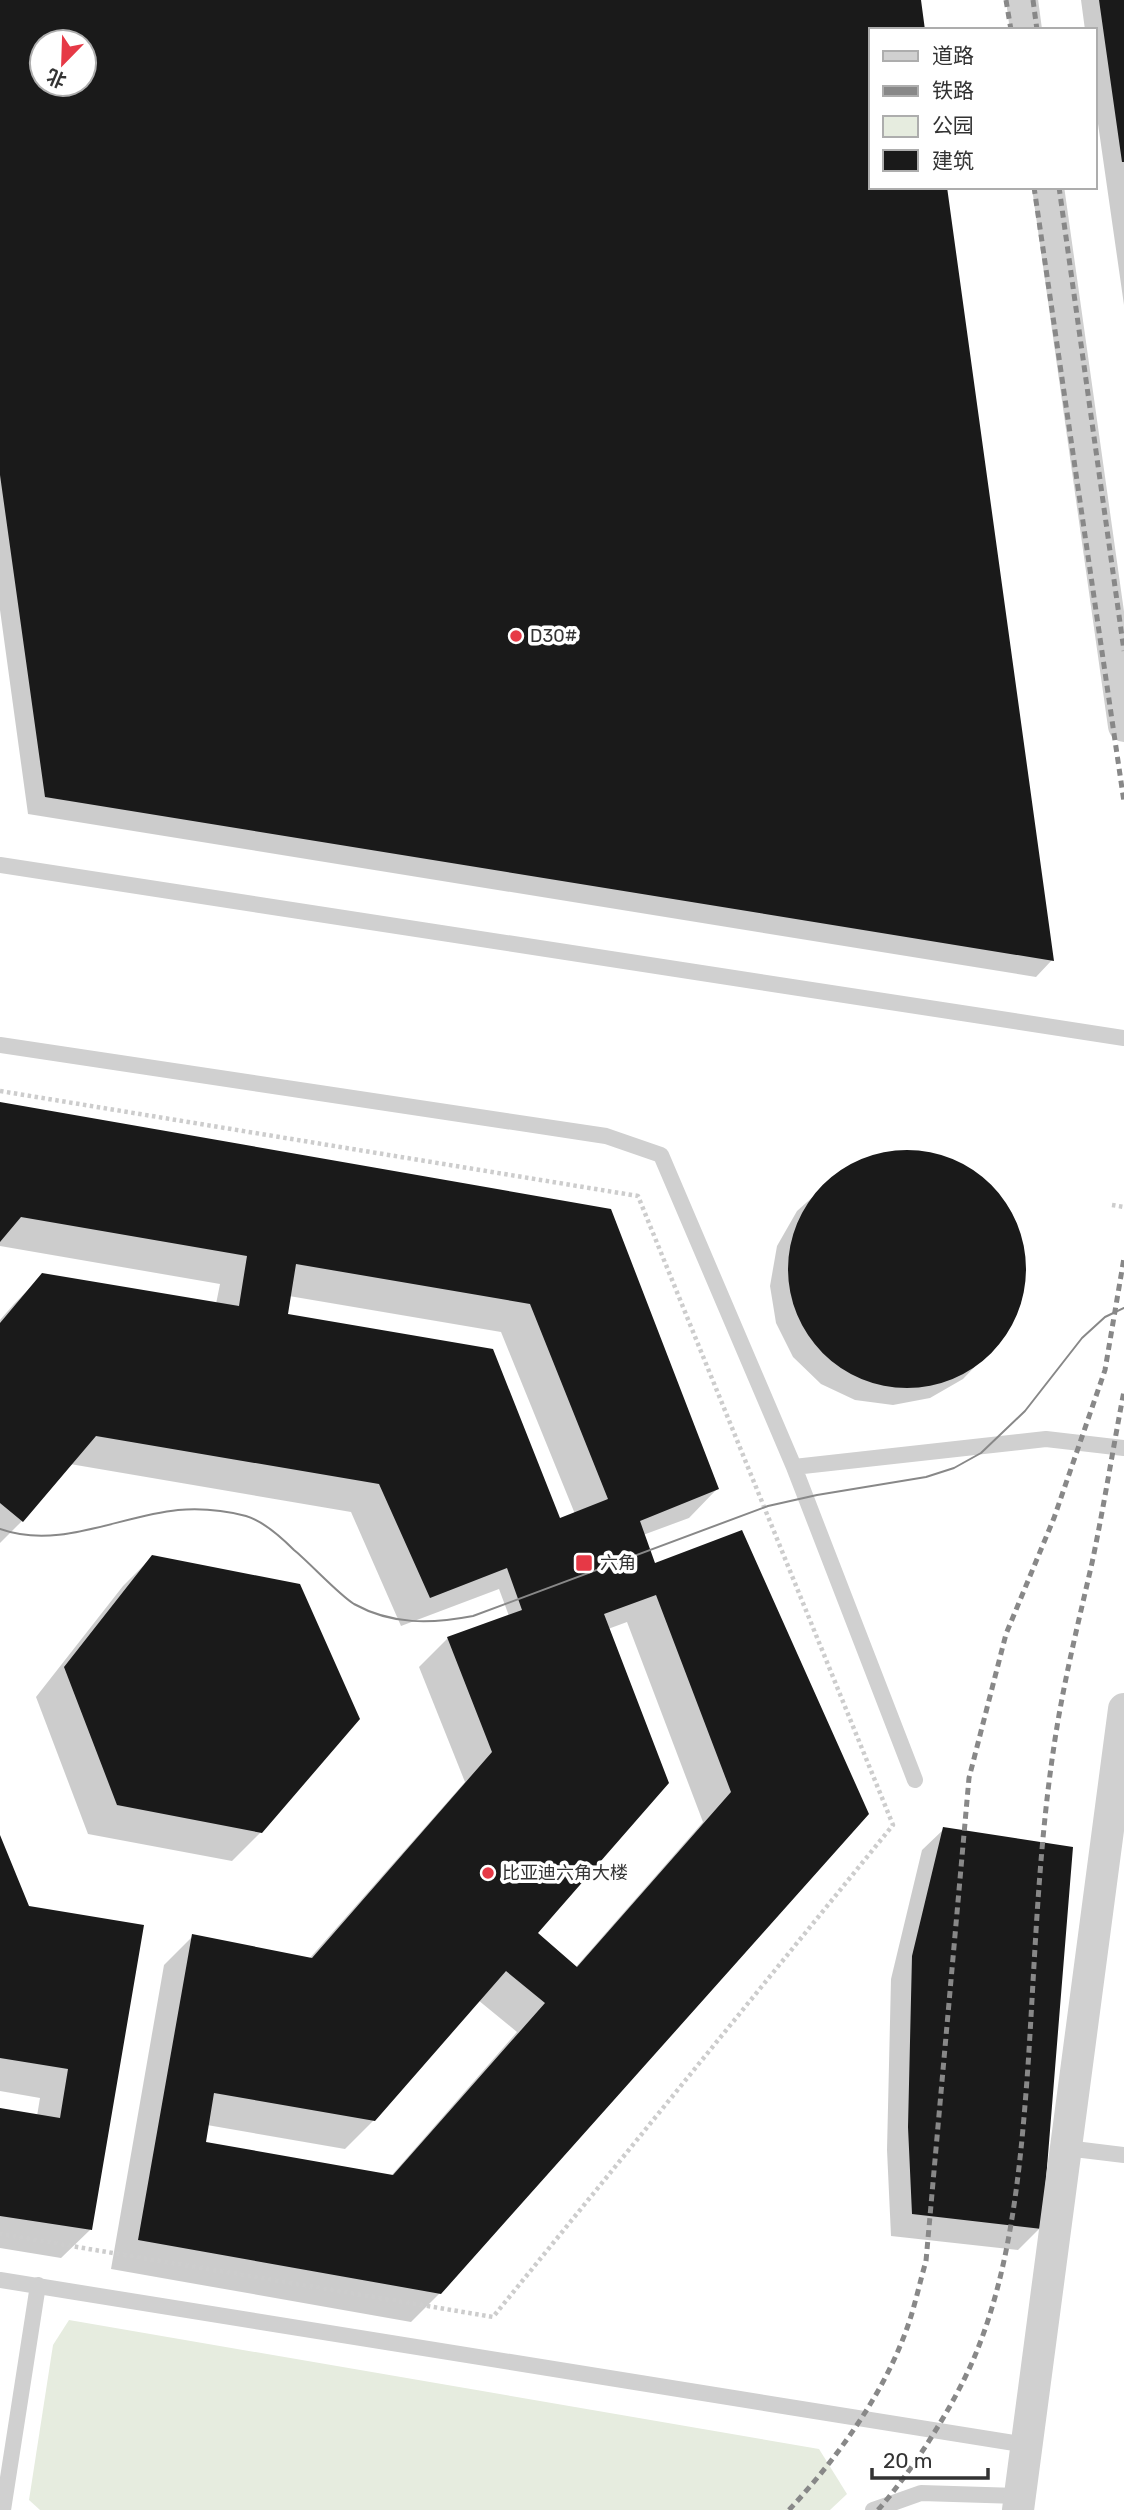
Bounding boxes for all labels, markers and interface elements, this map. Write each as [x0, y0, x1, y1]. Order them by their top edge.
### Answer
north arrow [28, 28, 98, 98]
legend [869, 28, 1096, 189]
text: 道路 [932, 43, 974, 68]
text: 北 [43, 64, 70, 92]
text: 铁路 [932, 78, 974, 103]
text: 公园 [932, 113, 974, 138]
text: 建筑 [932, 148, 974, 173]
place label: D30# [530, 625, 577, 647]
marker: D30# [508, 628, 524, 644]
place label: 六角 [600, 1552, 636, 1574]
marker: 六角 [574, 1553, 594, 1573]
place label: 比亚迪六角大楼 [502, 1862, 628, 1884]
marker: 比亚迪六角大楼 [480, 1865, 496, 1881]
scale bar [872, 2436, 988, 2480]
text: 20 m [883, 2448, 932, 2473]

